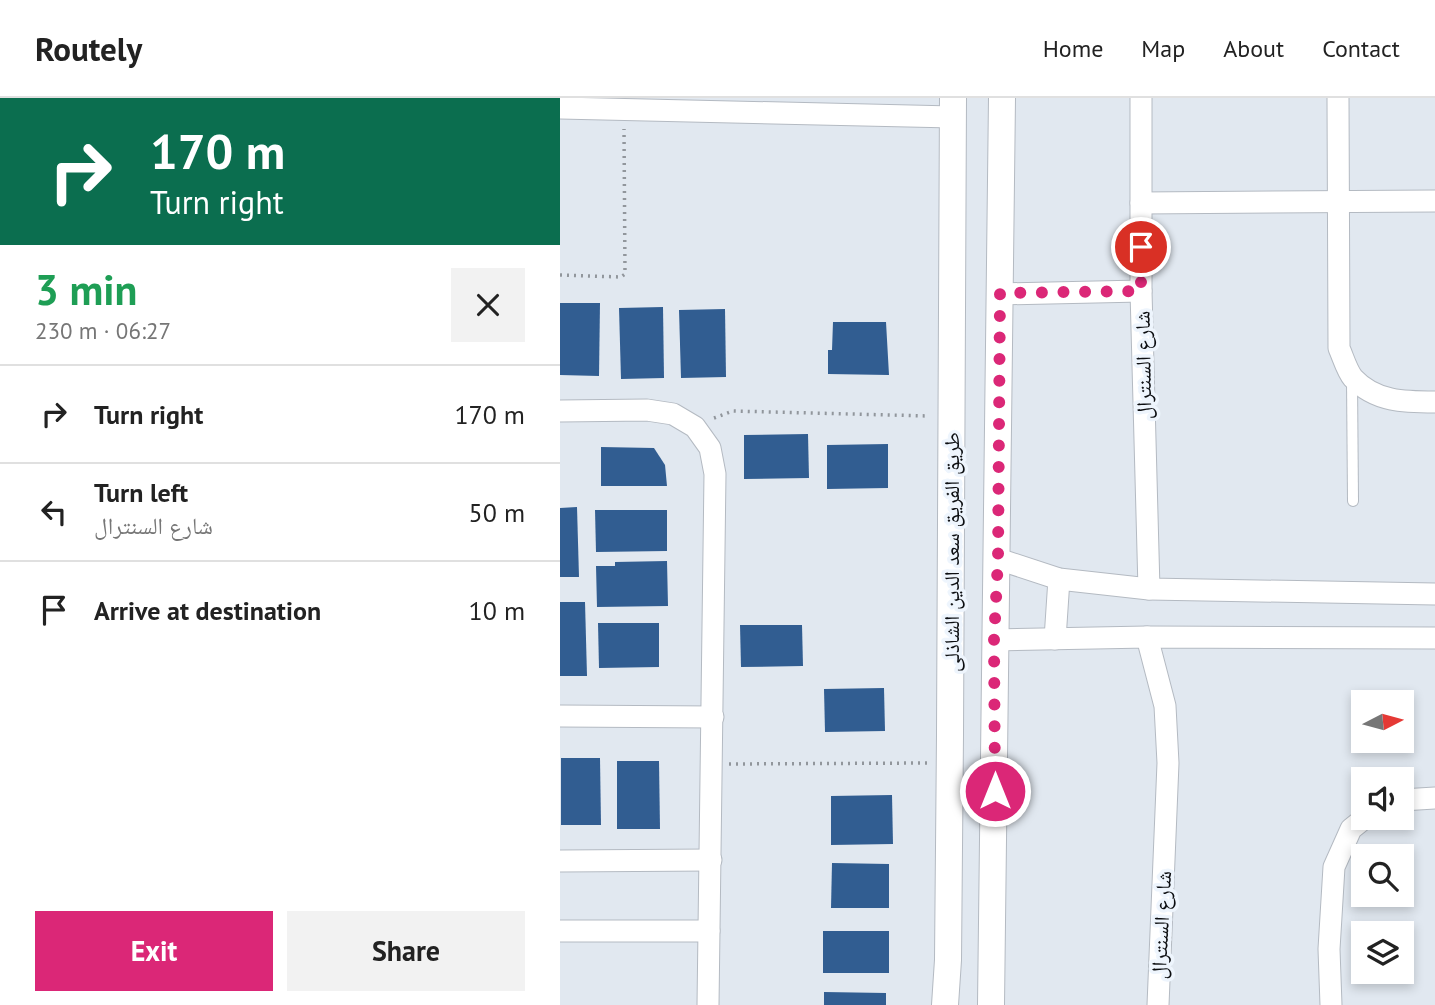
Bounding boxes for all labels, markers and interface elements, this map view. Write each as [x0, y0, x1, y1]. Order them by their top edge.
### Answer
text: Routely [35, 27, 142, 70]
text: Home [1043, 33, 1103, 64]
text: Map [1141, 33, 1185, 64]
text: About [1223, 33, 1284, 64]
text: Contact [1322, 33, 1400, 64]
text: 170 m [150, 119, 285, 183]
icon: right [35, 126, 126, 217]
text: Turn right [150, 181, 284, 223]
pin [1111, 217, 1171, 277]
icon: arrive [1122, 228, 1160, 266]
text: 3 min [35, 262, 137, 317]
button: close [451, 268, 525, 342]
street label: شارع السنترال [1129, 310, 1157, 420]
text: 230 m · 06:27 [35, 316, 171, 345]
icon: right [35, 395, 73, 433]
text: Turn right [94, 398, 203, 431]
text: 170 m [454, 398, 525, 431]
street label: طريق الفريق سعد الدين الشاذلى [938, 432, 965, 672]
text: Turn left [94, 476, 188, 509]
icon: left [35, 493, 73, 531]
text: 50 m [469, 496, 525, 529]
text: شارع السنترال [94, 511, 213, 540]
icon: arrive [35, 591, 73, 629]
text: Arrive at destination [94, 594, 321, 627]
text: 10 m [469, 594, 525, 627]
north arrow [1351, 690, 1414, 752]
map controls [1351, 690, 1414, 984]
position arrow [958, 754, 1032, 828]
button: sound [1351, 767, 1414, 830]
button: search [1351, 844, 1414, 907]
street label: شارع السنترال [1145, 870, 1177, 980]
button: Exit [35, 911, 273, 991]
button: Share [287, 911, 525, 991]
button: layers [1351, 921, 1414, 984]

